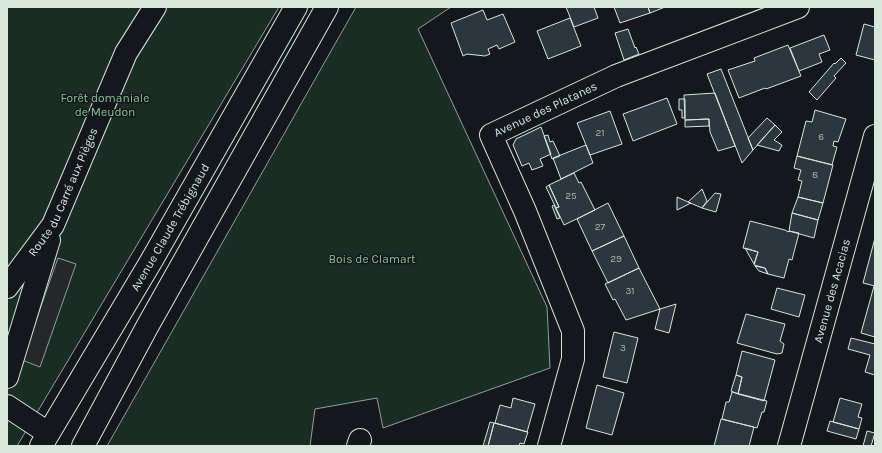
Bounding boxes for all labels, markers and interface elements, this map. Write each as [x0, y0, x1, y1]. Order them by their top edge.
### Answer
street label: Avenue des Platanes [492, 79, 599, 140]
park label: Forêt domaniale de Meudon [61, 91, 149, 119]
street label: Route du Carré aux Pièges [25, 126, 100, 259]
house number: 21 [595, 127, 605, 139]
house number: 6 [818, 131, 824, 143]
street label: Avenue Claude Trébignaud [128, 161, 212, 293]
house number: 8 [812, 169, 818, 181]
house number: 25 [565, 190, 577, 202]
house number: 27 [595, 221, 606, 233]
street label: Avenue des Acacias [811, 237, 853, 344]
park label: Bois de Clamart [329, 252, 416, 266]
house number: 29 [610, 253, 622, 265]
house number: 31 [625, 285, 635, 297]
house number: 3 [620, 342, 626, 354]

